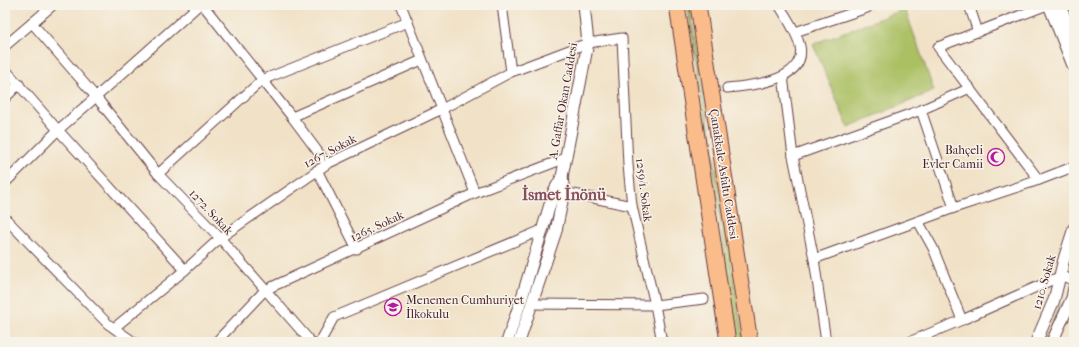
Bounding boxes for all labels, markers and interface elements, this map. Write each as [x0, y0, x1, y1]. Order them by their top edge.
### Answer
street label: A. Gaffar Okan Caddesi [546, 41, 580, 162]
street label: Çanakkale Asfaltı Caddesi [707, 108, 741, 241]
street label: 1267. Sokak [301, 131, 359, 171]
place label: Bahçeli Evler Camii [922, 143, 983, 171]
mosque icon: Bahçeli Evler Camii [986, 147, 1006, 167]
street label: 1259/1. Sokak [633, 157, 655, 223]
district label: İsmet İnönü [522, 184, 607, 204]
street label: 1272. Sokak [186, 186, 236, 238]
street label: 1265. Sokak [348, 207, 407, 244]
street label: 1210. Sokak [1030, 252, 1059, 311]
place label: Menemen Cumhuriyet İlkokulu [406, 293, 525, 321]
school or university icon: Menemen Cumhuriyet İlkokulu [383, 297, 403, 317]

